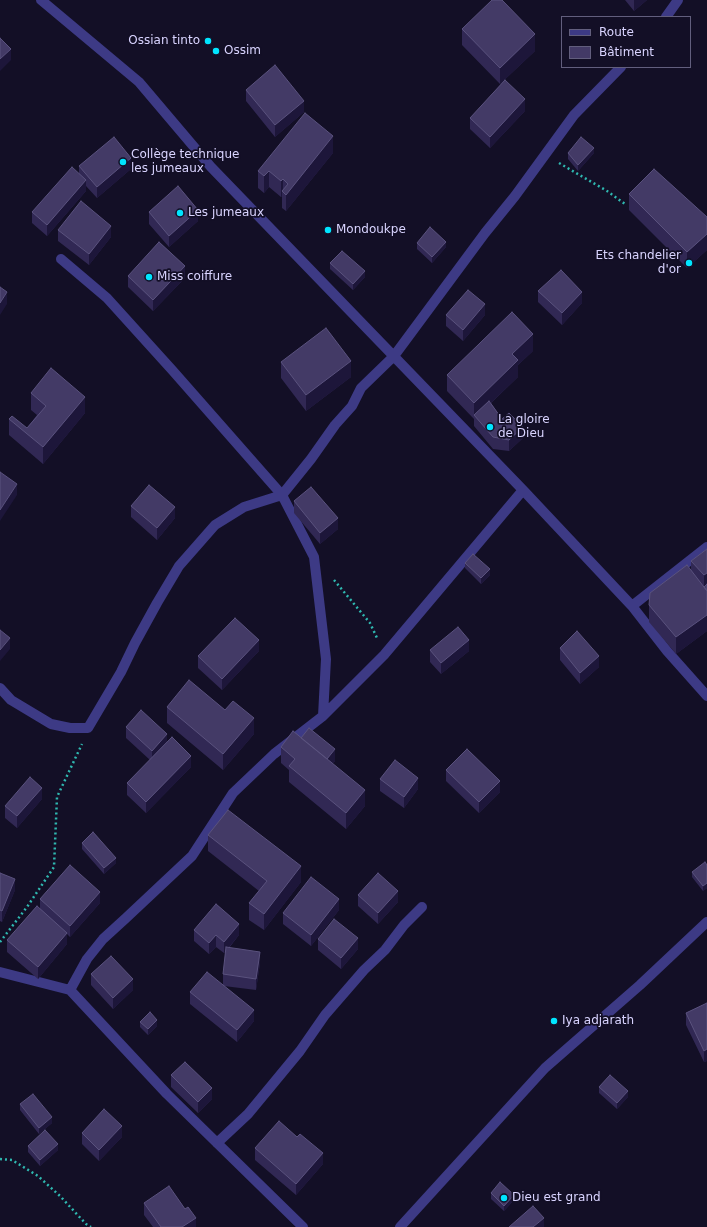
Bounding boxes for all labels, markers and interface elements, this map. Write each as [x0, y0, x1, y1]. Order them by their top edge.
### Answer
legend [561, 16, 691, 68]
text: Route [599, 25, 634, 39]
place label: Ossian tinto [128, 34, 200, 48]
marker: Ossian tinto [203, 36, 213, 46]
place label: Ossim [224, 44, 261, 58]
text: Bâtiment [599, 45, 654, 59]
marker: Ossim [211, 46, 221, 56]
place label: Collège technique les jumeaux [131, 148, 239, 176]
marker: Collège technique les jumeaux [118, 157, 128, 167]
place label: Les jumeaux [188, 206, 264, 220]
marker: Les jumeaux [175, 208, 185, 218]
place label: Mondoukpe [336, 223, 406, 237]
marker: Mondoukpe [323, 225, 333, 235]
place label: Ets chandelier d'or [596, 249, 681, 277]
marker: Ets chandelier d'or [684, 258, 694, 268]
place label: Miss coiffure [157, 270, 232, 284]
marker: Miss coiffure [144, 272, 154, 282]
place label: La gloire de Dieu [498, 413, 550, 441]
marker: La gloire de Dieu [485, 422, 495, 432]
place label: Iya adjarath [562, 1014, 634, 1028]
marker: Iya adjarath [549, 1016, 559, 1026]
place label: Dieu est grand [512, 1191, 601, 1205]
marker: Dieu est grand [499, 1193, 509, 1203]

